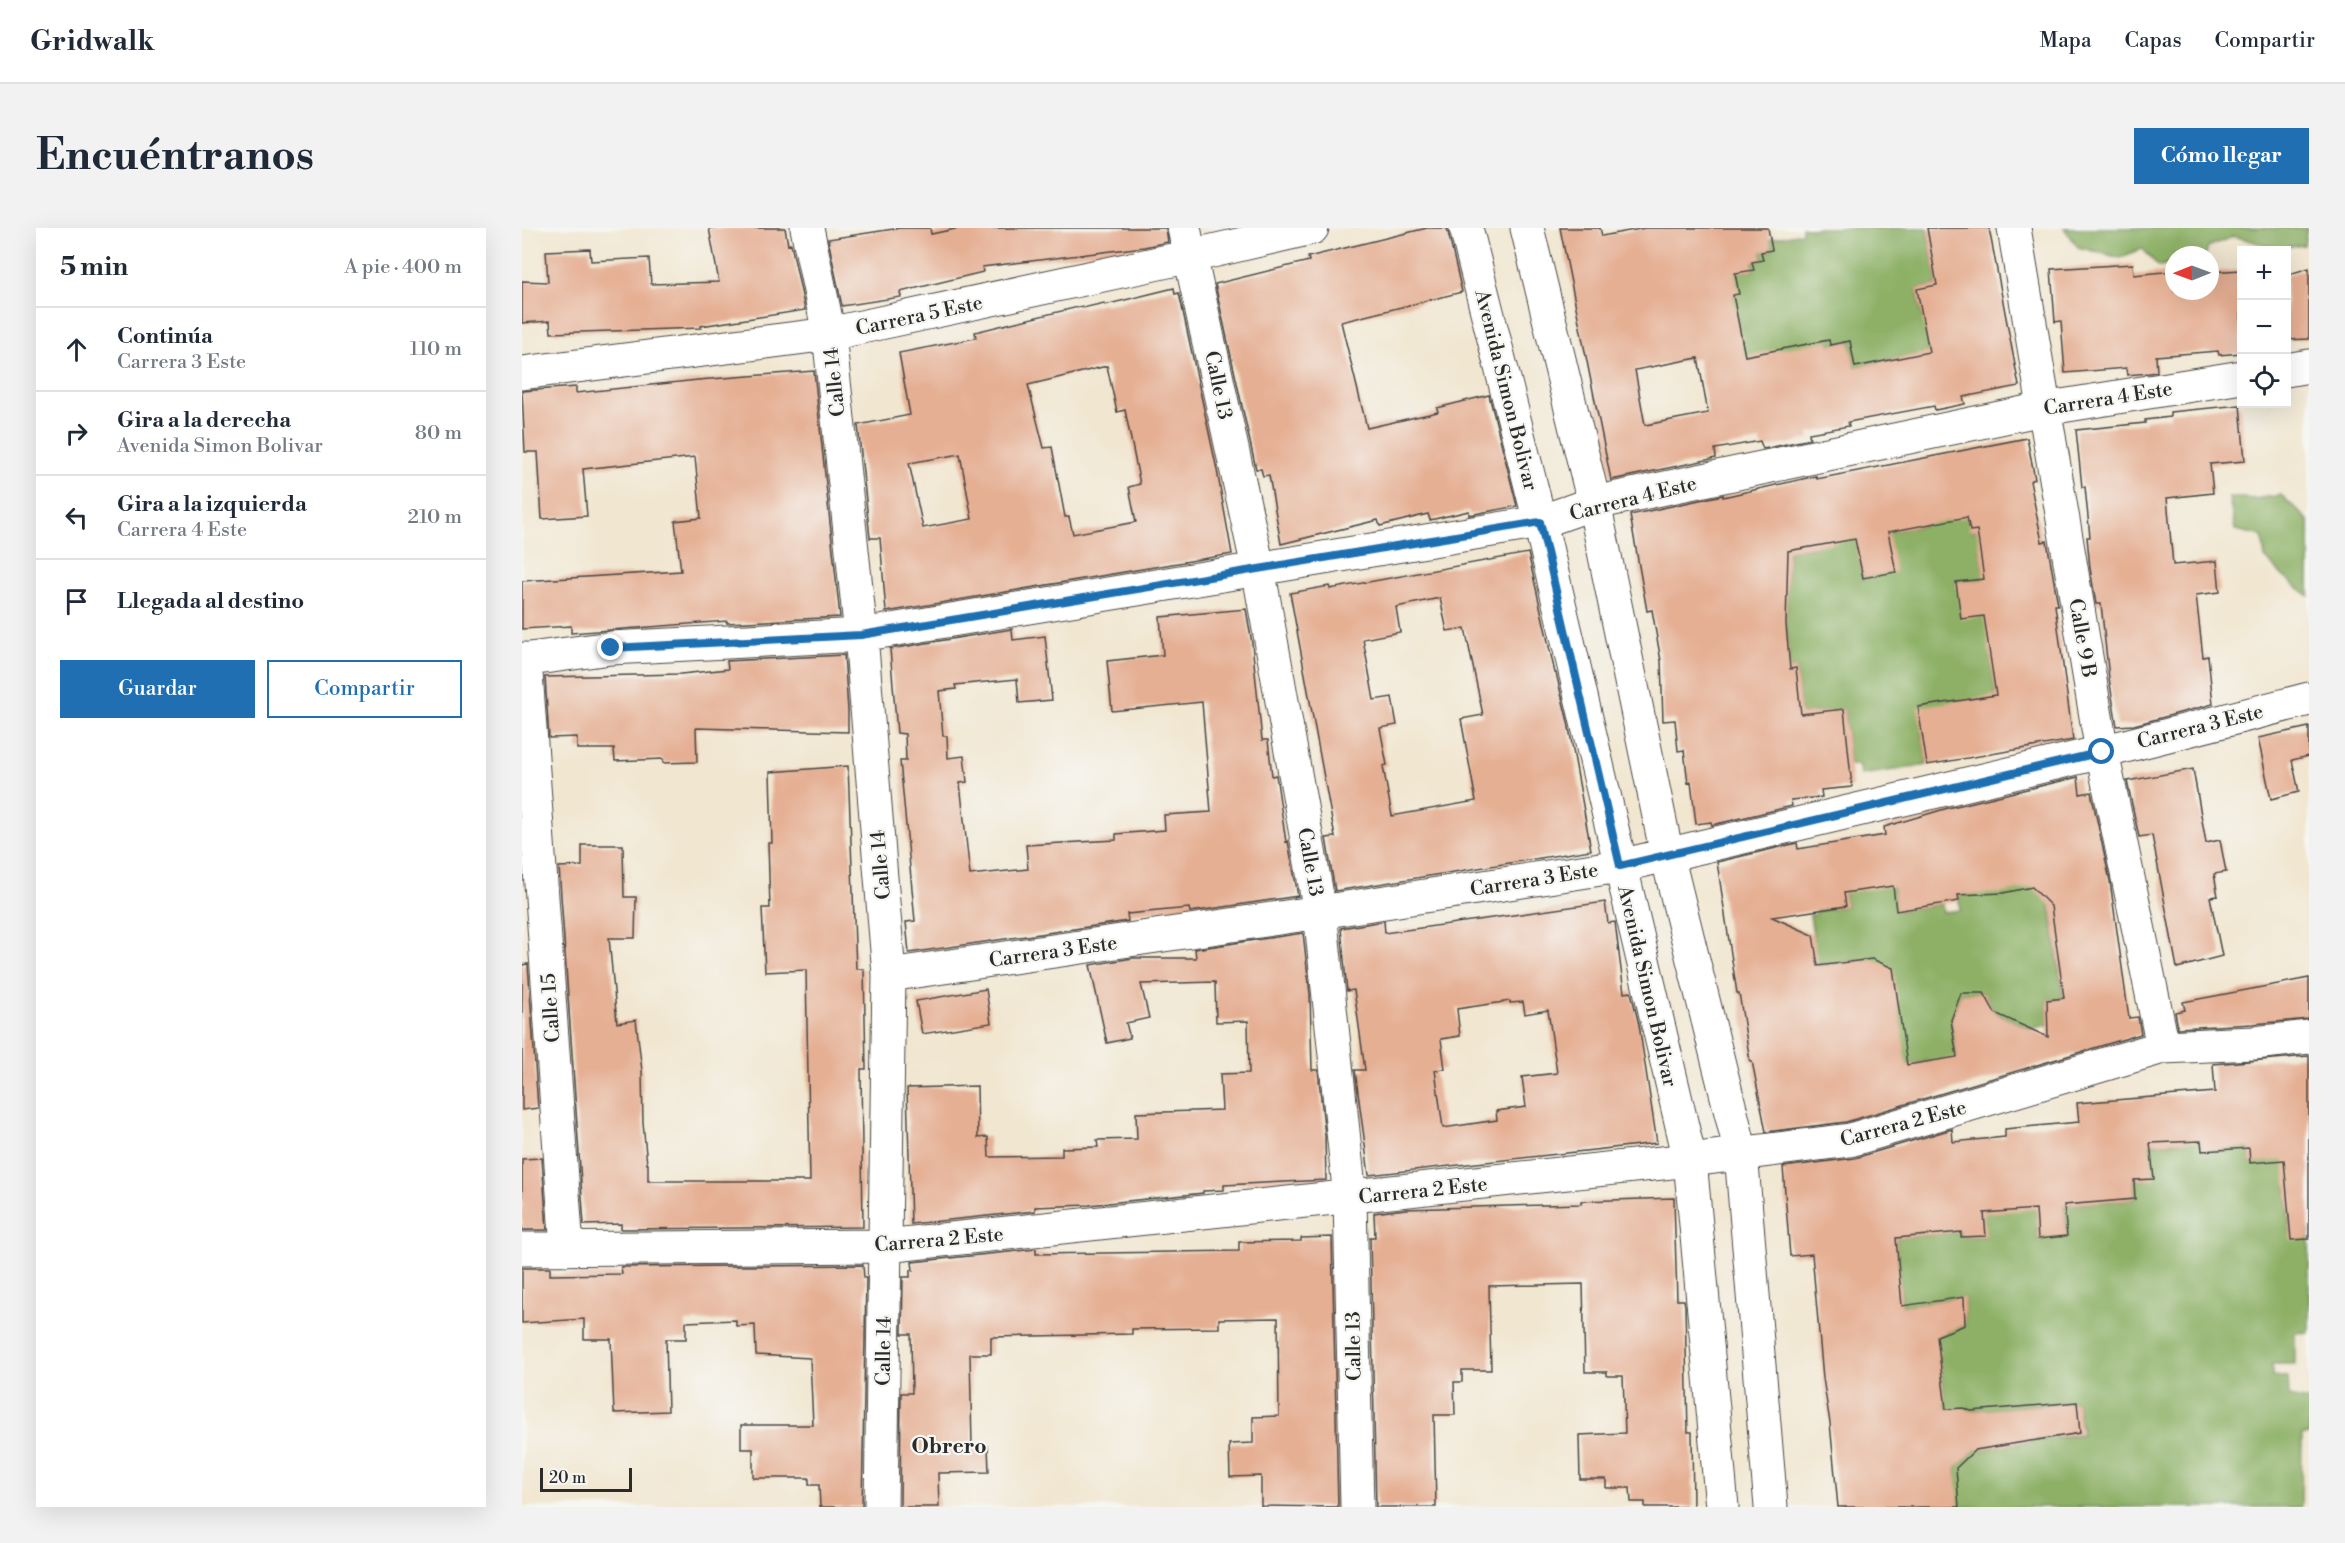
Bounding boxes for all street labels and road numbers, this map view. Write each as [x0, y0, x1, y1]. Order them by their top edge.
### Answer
street label: Avenida Simon Bolivar [1468, 286, 1543, 494]
street label: Carrera 5 Este [854, 291, 985, 342]
street label: Calle 14 [819, 346, 852, 418]
street label: Calle 13 [1198, 349, 1237, 422]
street label: Carrera 4 Este [2042, 377, 2174, 422]
street label: Carrera 4 Este [1567, 472, 1699, 527]
street label: Calle 9 B [2062, 597, 2101, 680]
street label: Carrera 3 Este [2135, 700, 2266, 755]
street label: Calle 13 [1291, 826, 1328, 899]
street label: Calle 14 [866, 829, 897, 901]
street label: Carrera 3 Este [1468, 858, 1600, 903]
street label: Avenida Simon Bolivar [1611, 882, 1682, 1090]
street label: Carrera 3 Este [987, 931, 1119, 974]
street label: Calle 15 [537, 972, 566, 1043]
street label: Carrera 2 Este [1838, 1096, 1969, 1153]
street label: Carrera 2 Este [1357, 1172, 1489, 1211]
street label: Carrera 2 Este [874, 1222, 1005, 1259]
street label: Calle 13 [1341, 1311, 1368, 1381]
street label: Calle 14 [871, 1316, 898, 1386]

